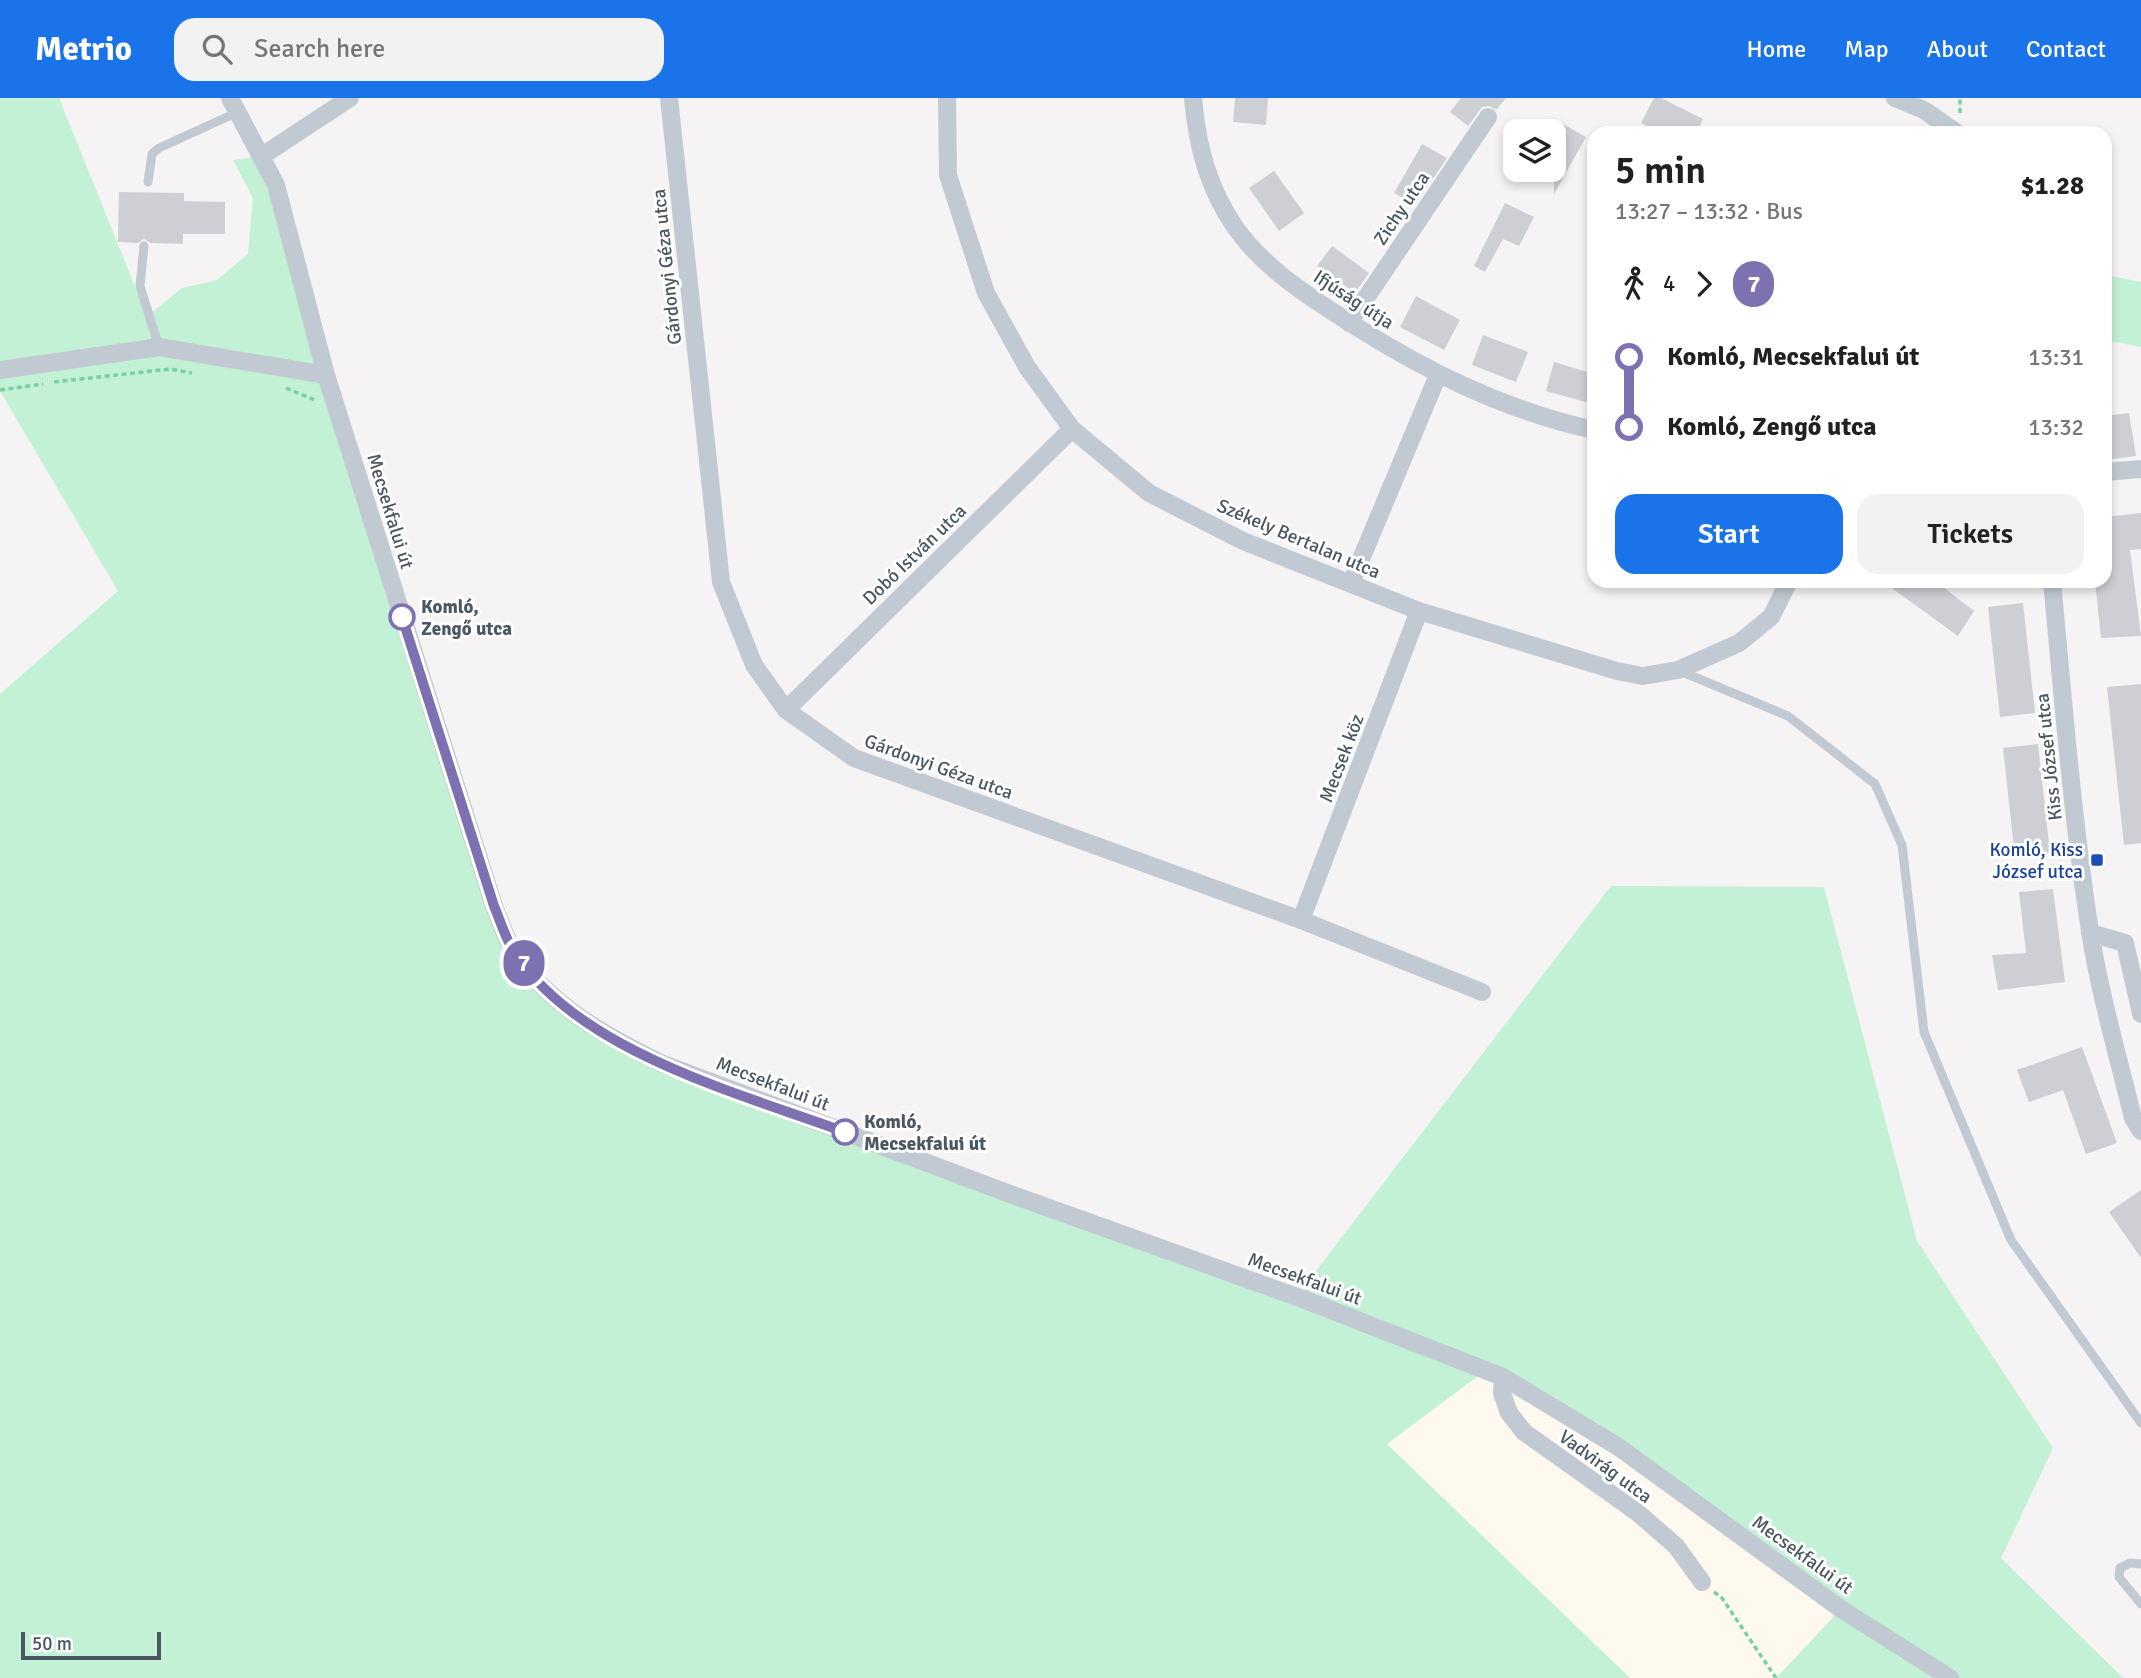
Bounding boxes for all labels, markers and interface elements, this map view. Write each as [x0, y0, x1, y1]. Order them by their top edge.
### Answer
search box [174, 18, 664, 81]
text: Metrio [35, 29, 132, 70]
icon: search [198, 30, 236, 68]
text: Search here [254, 33, 385, 65]
text: Home [1746, 34, 1806, 64]
text: Map [1844, 34, 1889, 64]
text: About [1927, 34, 1988, 64]
text: Contact [2026, 34, 2106, 64]
map controls [1503, 119, 1566, 182]
button: layers [1503, 119, 1566, 182]
text: 5 min [1615, 147, 1706, 194]
street label: Zichy utca [1369, 167, 1435, 250]
text: $1.28 [2020, 170, 2084, 202]
street label: Gárdonyi Géza utca [647, 188, 687, 346]
text: 13:27 – 13:32 · Bus [1615, 197, 1803, 226]
street label: Ifjúság útja [1309, 265, 1398, 335]
icon: walk [1615, 265, 1653, 303]
icon: forward [1685, 265, 1723, 303]
text: 4 [1663, 269, 1675, 298]
text: 7 [1747, 269, 1760, 299]
text: Komló, Mecsekfalui út [1667, 341, 1919, 373]
text: 13:31 [2028, 343, 2084, 372]
text: Komló, Zengő utca [1667, 411, 1877, 443]
text: 13:32 [2028, 413, 2084, 442]
street label: Mecsekfalui út [361, 451, 419, 572]
street label: Székely Bertalan utca [1213, 494, 1384, 584]
button: Start [1615, 494, 1843, 574]
button: Tickets [1857, 494, 2084, 574]
street label: Dobó István utca [858, 499, 972, 610]
place label: Komló, Zengő utca [421, 595, 512, 641]
marker: Komló, Zengő utca [389, 604, 415, 630]
street label: Kiss József utca [2030, 692, 2068, 822]
street label: Mecsek köz [1314, 711, 1370, 806]
street label: Gárdonyi Géza utca [861, 729, 1016, 805]
place label: Komló, Kiss József utca [1990, 838, 2083, 884]
marker: Komló, Kiss József utca [2089, 852, 2105, 868]
line badge: 7 [501, 940, 547, 986]
text: 7 [518, 948, 530, 978]
street label: Mecsekfalui út [713, 1051, 833, 1117]
place label: Komló, Mecsekfalui út [864, 1110, 986, 1156]
marker: Komló, Mecsekfalui út [832, 1119, 858, 1145]
street label: Mecsekfalui út [1245, 1247, 1365, 1311]
street label: Vadvirág utca [1554, 1425, 1657, 1509]
street label: Mecsekfalui út [1747, 1510, 1858, 1600]
scale bar [21, 1629, 161, 1661]
text: 50 m [32, 1632, 72, 1656]

